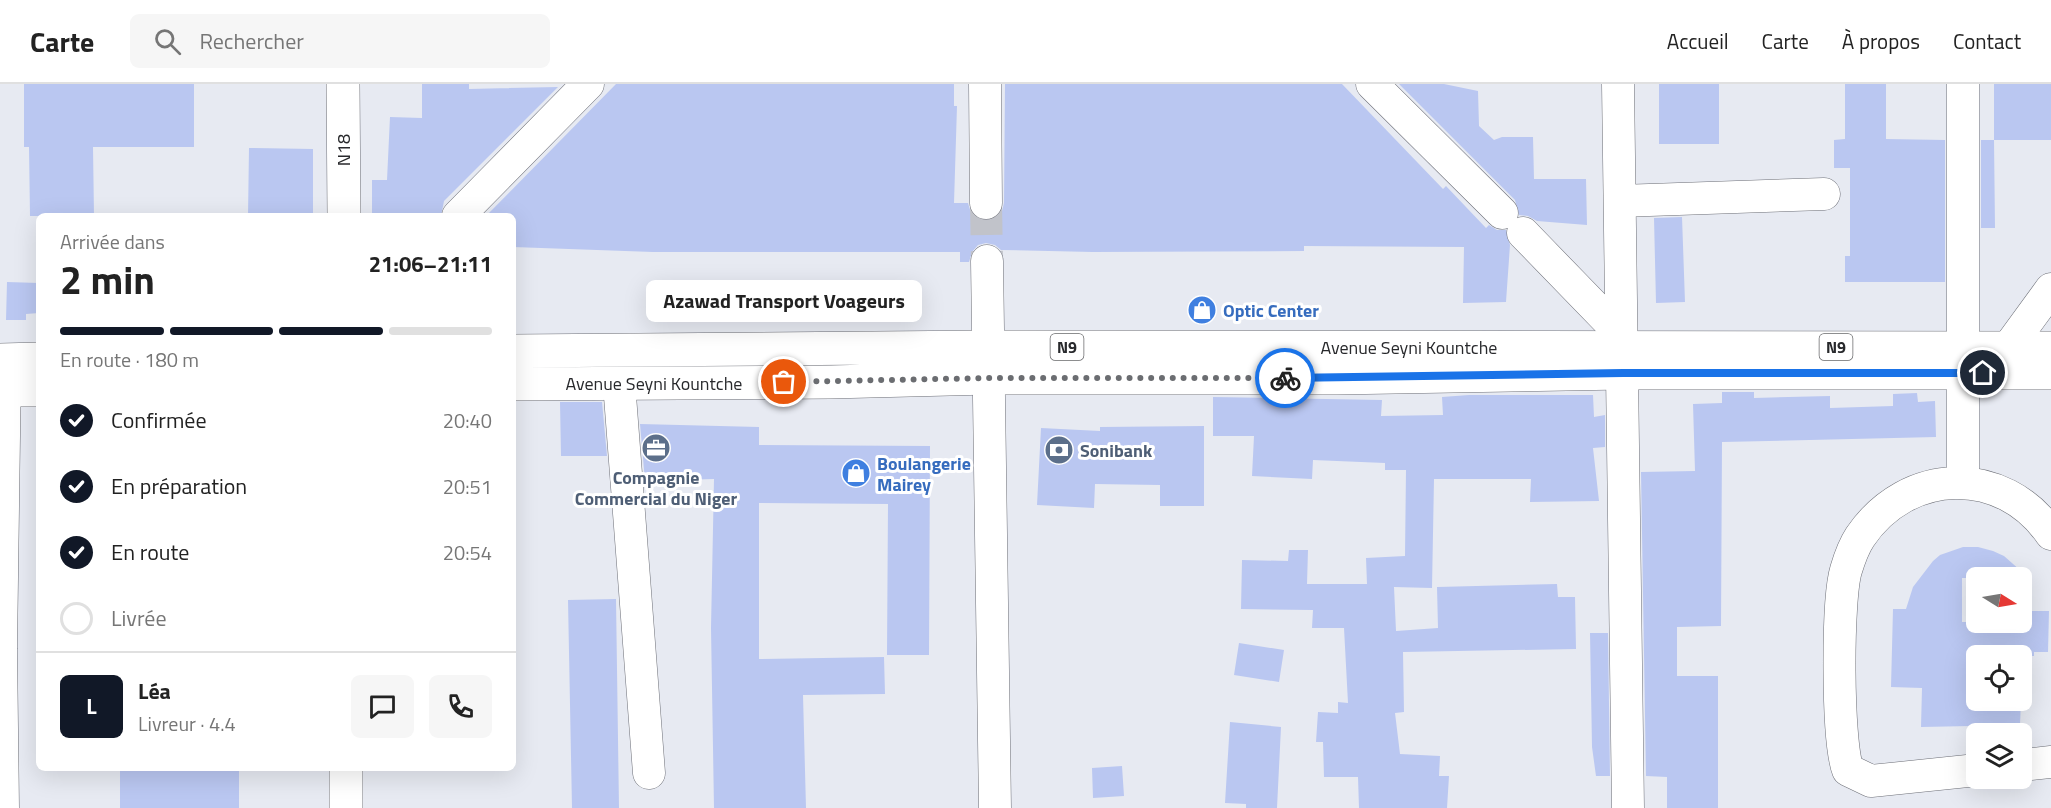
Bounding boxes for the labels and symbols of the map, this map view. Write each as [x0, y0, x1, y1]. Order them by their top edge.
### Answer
street label: N18 [330, 134, 357, 166]
callout: Azawad Transport Voageurs [646, 280, 922, 322]
shop icon: Optic Center [1186, 294, 1218, 326]
place label: Optic Center [1223, 297, 1319, 324]
road number: N9 [1050, 334, 1084, 360]
street label: Avenue Seyni Kountche [1321, 334, 1497, 361]
road number: N9 [1820, 334, 1852, 360]
pin [1957, 347, 2008, 398]
courier [1255, 348, 1315, 408]
pin [758, 356, 809, 407]
street label: Avenue Seyni Kountche [566, 370, 742, 397]
office icon: Compagnie Commercial du Niger [640, 432, 672, 464]
bank icon: Sonibank [1043, 434, 1075, 466]
place label: Sonibank [1080, 437, 1153, 464]
place label: Boulangerie Mairey [877, 450, 971, 498]
shop icon: Boulangerie Mairey [840, 457, 872, 489]
place label: Compagnie Commercial du Niger [575, 464, 737, 512]
north arrow [1966, 567, 2032, 633]

